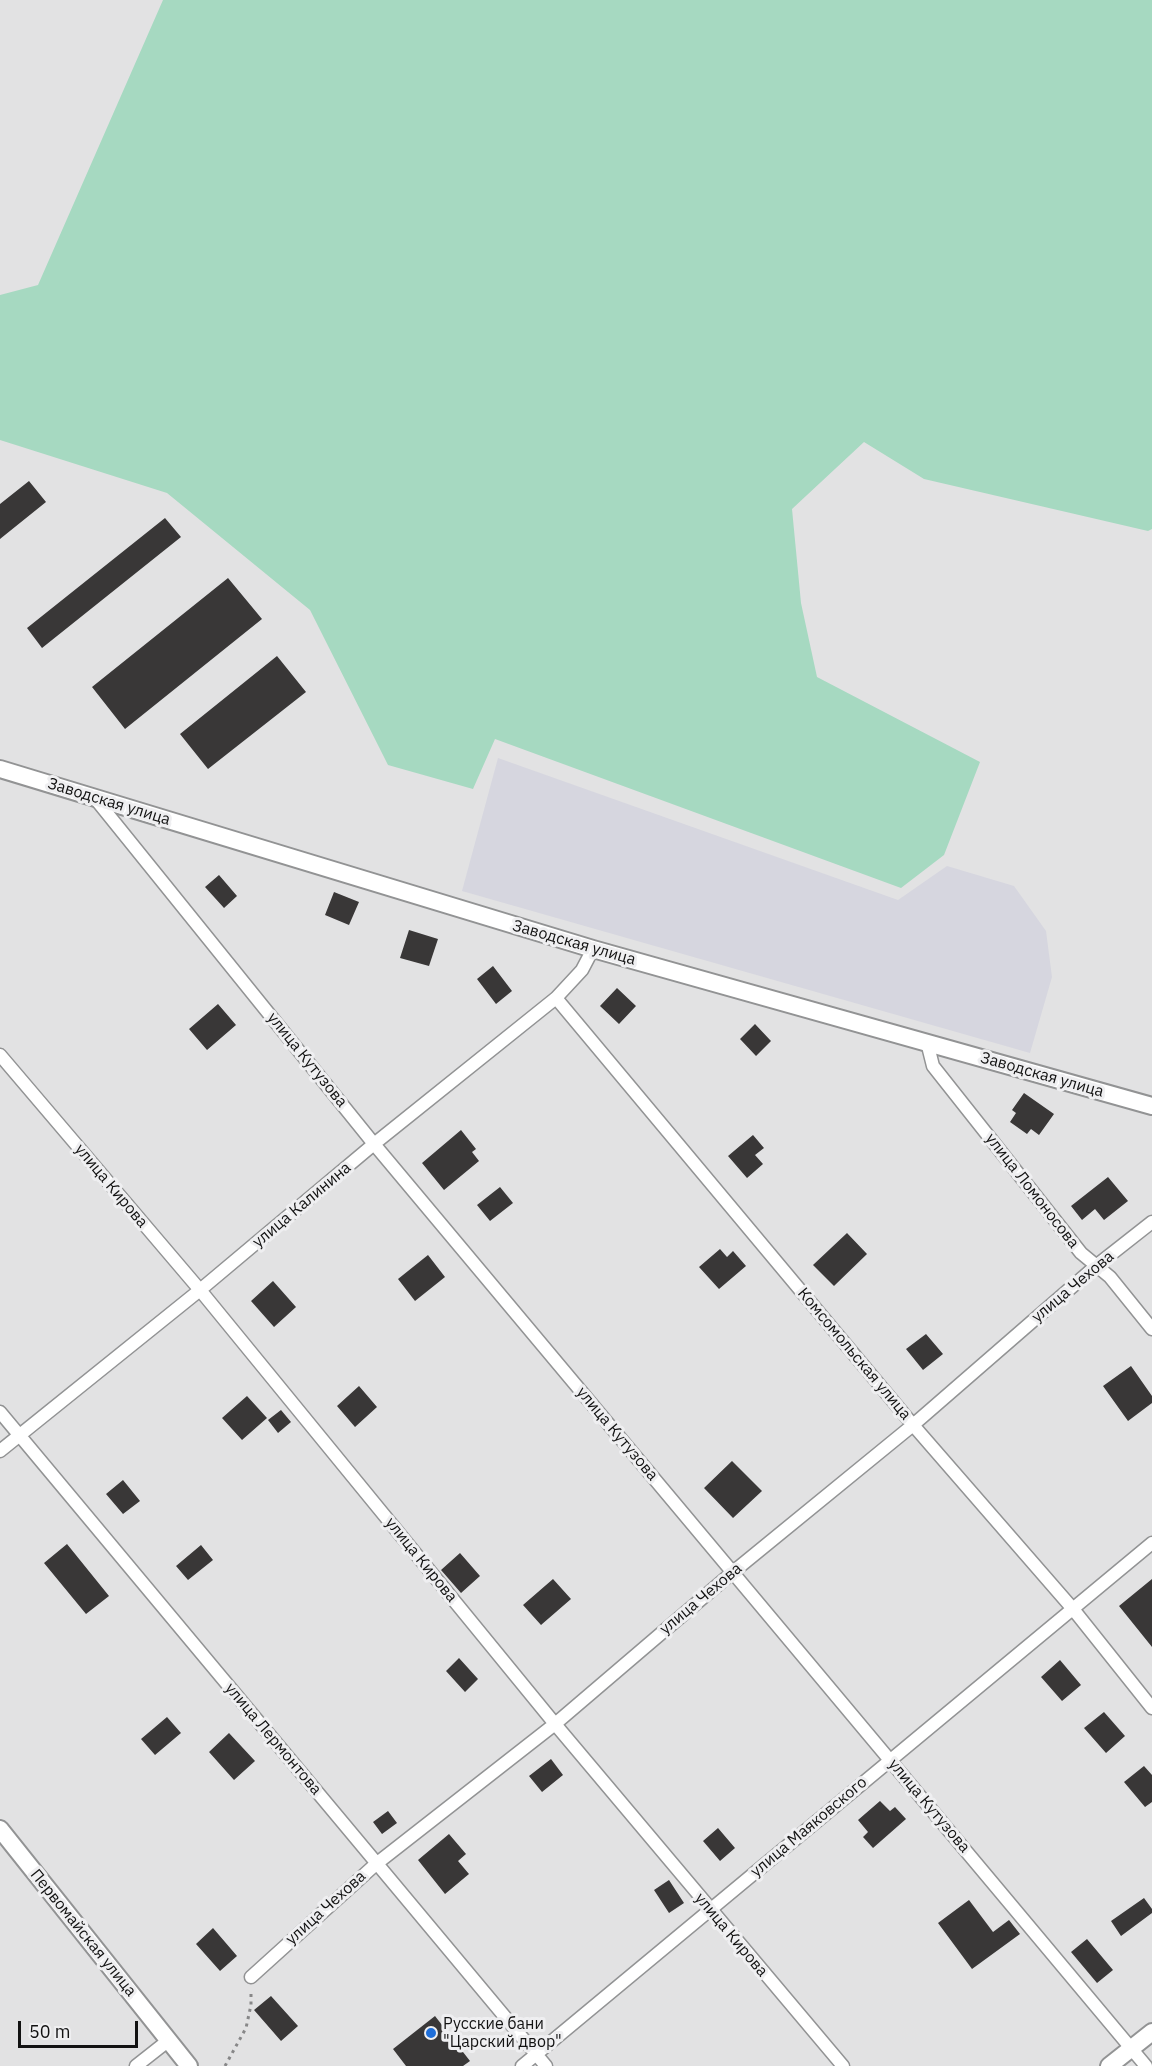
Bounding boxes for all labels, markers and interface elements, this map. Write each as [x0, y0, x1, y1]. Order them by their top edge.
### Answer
street label: Заводская улица [45, 774, 173, 830]
street label: Заводская улица [510, 916, 638, 970]
street label: улица Кутузова [263, 1009, 351, 1111]
street label: Заводская улица [978, 1048, 1106, 1102]
street label: улица Ломоносова [981, 1130, 1083, 1252]
street label: улица Кирова [70, 1140, 152, 1232]
street label: улица Калинина [249, 1158, 355, 1252]
street label: улица Чехова [1028, 1247, 1118, 1327]
street label: Комсомольская улица [793, 1284, 915, 1424]
street label: улица Кутузова [572, 1383, 662, 1485]
street label: улица Кирова [381, 1514, 461, 1606]
street label: улица Чехова [656, 1559, 746, 1639]
street label: улица Лермонтова [221, 1679, 325, 1799]
street label: улица Кутузова [884, 1755, 974, 1857]
street label: улица Маяковского [747, 1773, 871, 1881]
street label: Первомайская улица [26, 1866, 140, 2000]
street label: улица Чехова [282, 1867, 370, 1949]
street label: улица Кирова [690, 1889, 772, 1981]
scale bar [21, 2009, 141, 2047]
place label: Русские бани "Царский двор" [443, 2014, 562, 2052]
text: 50 m [29, 2020, 71, 2043]
marker: Русские бани "Царский двор" [424, 2026, 438, 2040]

